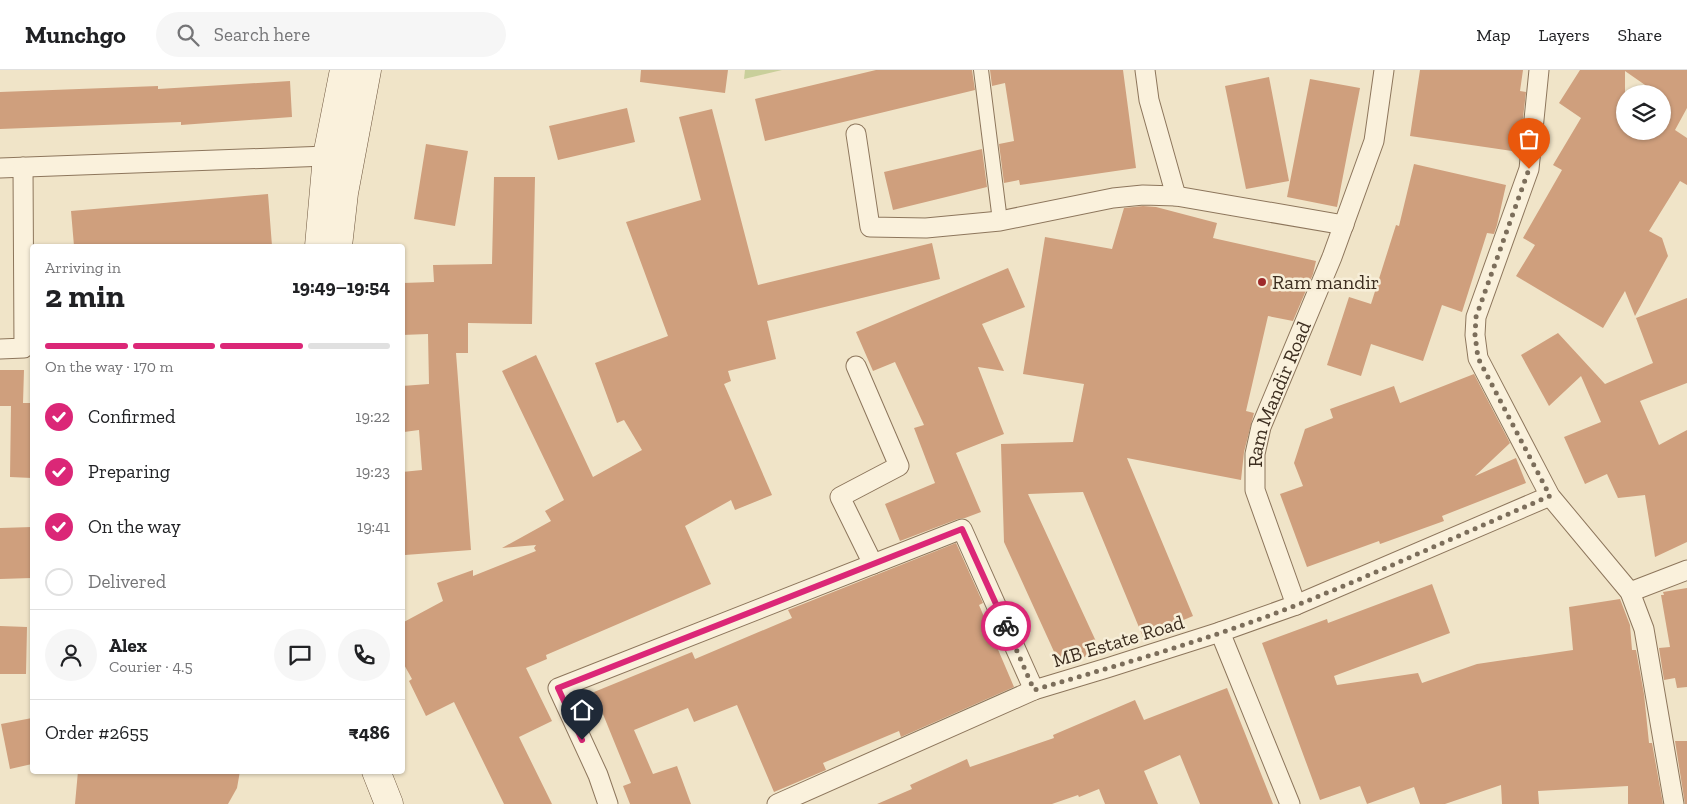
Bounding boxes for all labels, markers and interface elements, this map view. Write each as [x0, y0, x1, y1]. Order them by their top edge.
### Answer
search box [156, 12, 506, 57]
text: Munchgo [25, 20, 126, 49]
icon: search [174, 21, 202, 49]
text: Search here [214, 23, 310, 46]
text: Map [1476, 24, 1511, 46]
text: Layers [1539, 24, 1590, 46]
text: Share [1618, 24, 1662, 46]
map controls [1616, 85, 1671, 140]
button: layers [1616, 85, 1671, 140]
pin [1508, 118, 1550, 169]
icon: bag [1515, 125, 1543, 153]
text: Arriving in [45, 258, 121, 277]
place label: Ram mandir [1272, 270, 1379, 294]
text: 19:49–19:54 [292, 275, 390, 298]
marker: Ram mandir [1256, 276, 1268, 288]
text: 2 min [45, 277, 125, 315]
street label: Ram Mandir Road [1243, 318, 1316, 467]
text: On the way · 170 m [45, 357, 173, 376]
icon: check [45, 403, 73, 431]
text: Confirmed [88, 405, 175, 428]
text: 19:22 [355, 407, 390, 426]
icon: check [45, 458, 73, 486]
text: Preparing [88, 460, 170, 483]
text: 19:23 [356, 462, 390, 481]
icon: check [45, 513, 73, 541]
text: On the way [88, 515, 181, 538]
text: 19:41 [357, 517, 390, 536]
text: Delivered [88, 570, 166, 593]
courier [981, 601, 1031, 651]
street label: MB Estate Road [1049, 610, 1187, 672]
icon: bike [992, 612, 1020, 640]
button: person [45, 629, 97, 681]
button: chat [274, 629, 326, 681]
button: phone [338, 629, 390, 681]
text: Alex [109, 634, 147, 657]
text: Courier · 4.5 [109, 657, 193, 676]
pin [561, 689, 603, 740]
icon: home [568, 696, 596, 724]
text: Order #2655 [45, 721, 149, 744]
text: ₹486 [349, 721, 390, 744]

